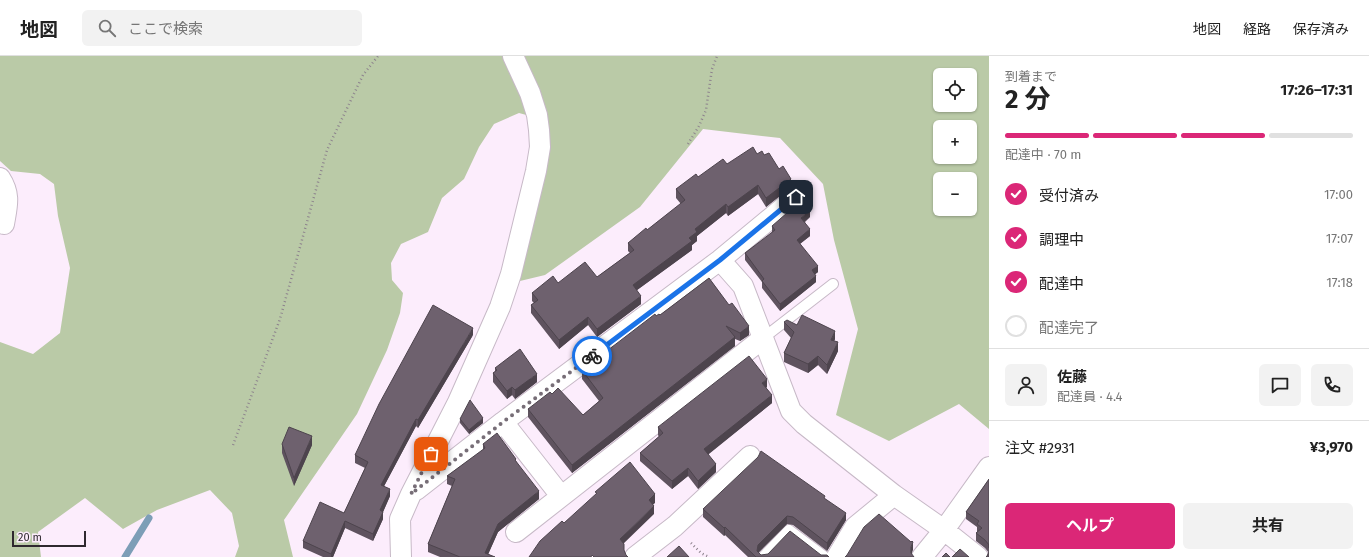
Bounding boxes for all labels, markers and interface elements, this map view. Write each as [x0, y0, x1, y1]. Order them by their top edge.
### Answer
search box [82, 10, 362, 46]
icon: search [96, 17, 118, 39]
text: 地図 [20, 18, 58, 41]
text: ここで検索 [128, 20, 203, 38]
text: 地図 [1193, 21, 1221, 38]
text: 経路 [1243, 21, 1271, 38]
text: 保存済み [1293, 21, 1349, 38]
map controls [933, 68, 977, 216]
button: locate [933, 68, 977, 112]
text: 到着まで [1005, 69, 1057, 84]
text: 17:26–17:31 [1280, 81, 1353, 99]
text: 2 分 [1005, 84, 1051, 115]
button: + [933, 120, 977, 164]
text: 配達中 · 70 m [1005, 147, 1081, 162]
button: − [933, 172, 977, 216]
pin [779, 180, 813, 214]
icon: check [1005, 183, 1027, 205]
icon: home [785, 186, 807, 208]
text: 受付済み [1039, 187, 1099, 205]
text: 17:00 [1324, 187, 1353, 202]
icon: check [1005, 227, 1027, 249]
text: 調理中 [1039, 231, 1084, 249]
text: 17:07 [1326, 231, 1353, 246]
icon: check [1005, 271, 1027, 293]
text: 配達中 [1039, 275, 1084, 293]
text: 17:18 [1326, 275, 1353, 290]
text: 配達完了 [1039, 319, 1099, 337]
courier [572, 336, 612, 376]
icon: bike [581, 345, 603, 367]
button: person [1005, 364, 1047, 406]
button: chat [1259, 364, 1301, 406]
button: phone [1311, 364, 1353, 406]
text: 佐藤 [1057, 368, 1087, 386]
text: 配達員 · 4.4 [1057, 389, 1123, 404]
pin [414, 437, 448, 471]
text: ¥3,970 [1310, 438, 1353, 456]
text: 注文 #2931 [1005, 439, 1075, 457]
icon: bag [420, 443, 442, 465]
button: ヘルプ [1005, 503, 1175, 549]
button: 共有 [1183, 503, 1353, 549]
scale bar [12, 529, 86, 548]
text: 20 m [18, 531, 42, 544]

